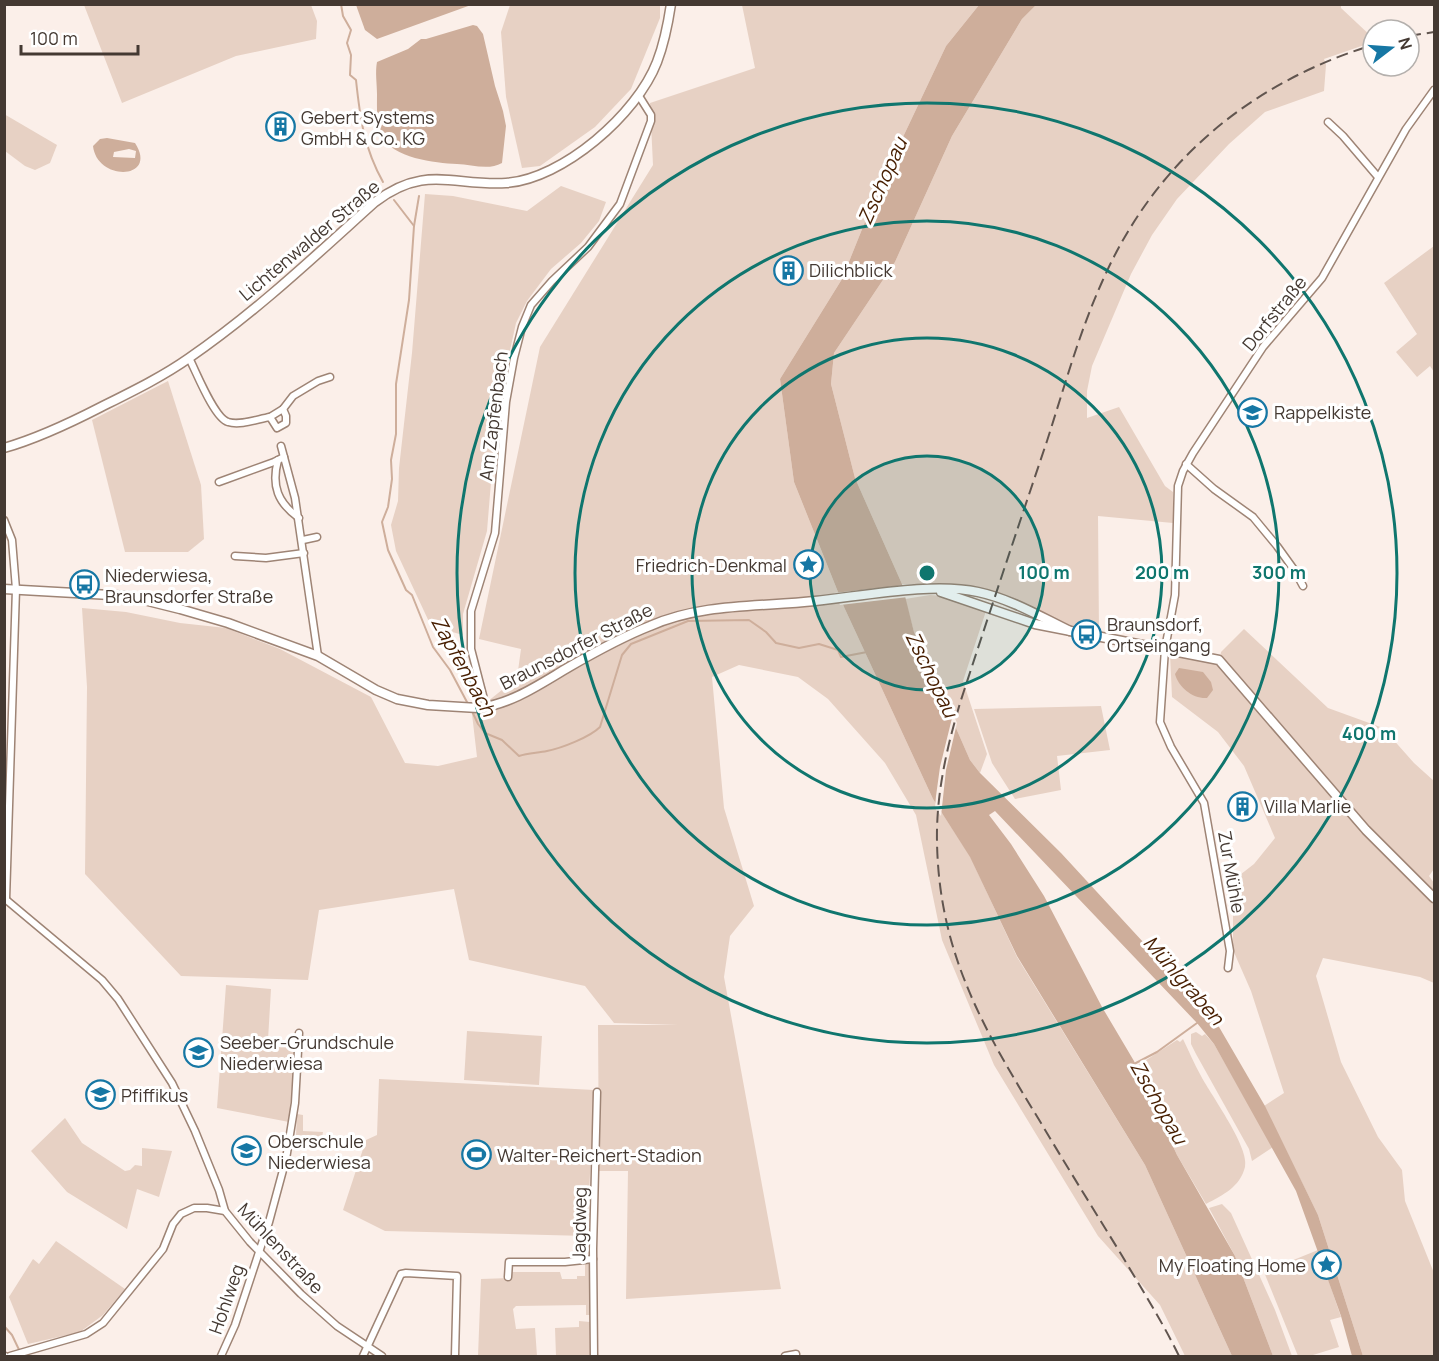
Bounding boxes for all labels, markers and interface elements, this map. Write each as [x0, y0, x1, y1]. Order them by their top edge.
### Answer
scale bar [21, 18, 138, 56]
north arrow [1361, 18, 1421, 78]
text: 100 m [30, 26, 78, 50]
text: N [1393, 35, 1418, 52]
place label: Gebert Systems GmbH & Co. KG [301, 105, 434, 150]
building icon: Gebert Systems GmbH & Co. KG [264, 111, 296, 143]
water label: Zschopau [851, 131, 914, 229]
street label: Lichtenwalder Straße [234, 174, 384, 306]
building icon: Dilichblick [772, 254, 804, 286]
place label: Dilichblick [809, 258, 893, 282]
street label: Dorfstraße [1236, 271, 1312, 355]
street label: Am Zapfenbach [473, 350, 513, 482]
school or university icon: Rappelkiste [1237, 396, 1269, 428]
place label: Rappelkiste [1274, 400, 1371, 424]
place icon: Friedrich-Denkmal [792, 549, 824, 581]
place label: Friedrich-Denkmal [636, 553, 787, 577]
text: 100 m [1018, 560, 1070, 584]
text: 200 m [1135, 560, 1189, 584]
text: 300 m [1252, 560, 1306, 584]
place label: Niederwiesa, Braunsdorfer Straße [105, 563, 273, 608]
centre of rings [917, 563, 937, 583]
bus stop icon: Niederwiesa, Braunsdorfer Straße [68, 569, 100, 601]
street label: Braunsdorfer Straße [496, 597, 656, 695]
water label: Zapfenbach [425, 611, 503, 722]
place label: Braunsdorf, Ortseingang [1107, 612, 1211, 657]
bus stop icon: Braunsdorf, Ortseingang [1070, 618, 1102, 650]
water label: Zschopau [900, 627, 965, 723]
text: 400 m [1342, 721, 1396, 745]
building icon: Villa Marlie [1227, 790, 1259, 822]
place label: Villa Marlie [1264, 794, 1351, 818]
street label: Zur Mühle [1213, 829, 1251, 915]
water label: Mühlgraben [1138, 930, 1231, 1031]
place label: Seeber-Grundschule Niederwiesa [220, 1030, 394, 1075]
school or university icon: Seeber-Grundschule Niederwiesa [183, 1036, 215, 1068]
water label: Zschopau [1124, 1055, 1195, 1151]
school or university icon: Pfiffikus [84, 1079, 116, 1111]
place label: Pfiffikus [121, 1083, 188, 1107]
place label: Oberschule Niederwiesa [268, 1129, 371, 1174]
school or university icon: Oberschule Niederwiesa [231, 1135, 263, 1167]
sports icon: Walter-Reichert-Stadion [460, 1139, 492, 1171]
place label: Walter-Reichert-Stadion [497, 1143, 702, 1167]
street label: Jagdweg [566, 1187, 592, 1261]
street label: Mühlenstraße [233, 1197, 329, 1299]
place icon: My Floating Home [1311, 1249, 1343, 1281]
place label: My Floating Home [1159, 1253, 1306, 1277]
street label: Hohlweg [203, 1261, 249, 1337]

